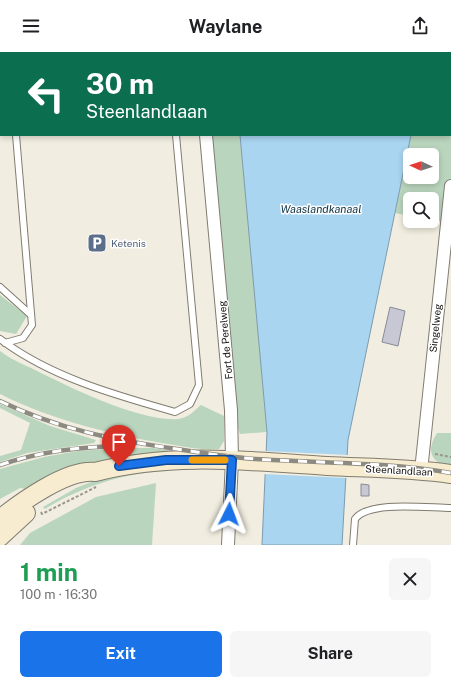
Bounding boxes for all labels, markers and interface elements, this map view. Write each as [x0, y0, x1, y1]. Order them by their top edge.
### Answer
icon: menu [20, 15, 42, 37]
icon: share [409, 15, 431, 37]
text: Waylane [189, 16, 262, 37]
text: 30 m [86, 67, 154, 100]
icon: left [20, 68, 72, 120]
text: Steenlandlaan [86, 101, 207, 122]
north arrow [403, 148, 439, 184]
map controls [403, 148, 439, 228]
button: search [403, 192, 439, 228]
water label: Waaslandkanaal [281, 203, 361, 215]
parking icon: Ketenis [86, 232, 108, 254]
place label: Ketenis [111, 237, 146, 249]
street label: Fort de Perelweg [216, 300, 234, 380]
street label: Singelweg [426, 303, 444, 353]
pin [102, 425, 136, 466]
icon: arrive [108, 431, 130, 453]
street label: Steenlandlaan [365, 462, 433, 478]
position arrow [208, 493, 250, 535]
text: 1 min [20, 558, 78, 586]
button: close [389, 558, 431, 600]
text: 100 m · 16:30 [20, 587, 97, 602]
button: Exit [20, 631, 222, 677]
button: Share [230, 631, 431, 677]

